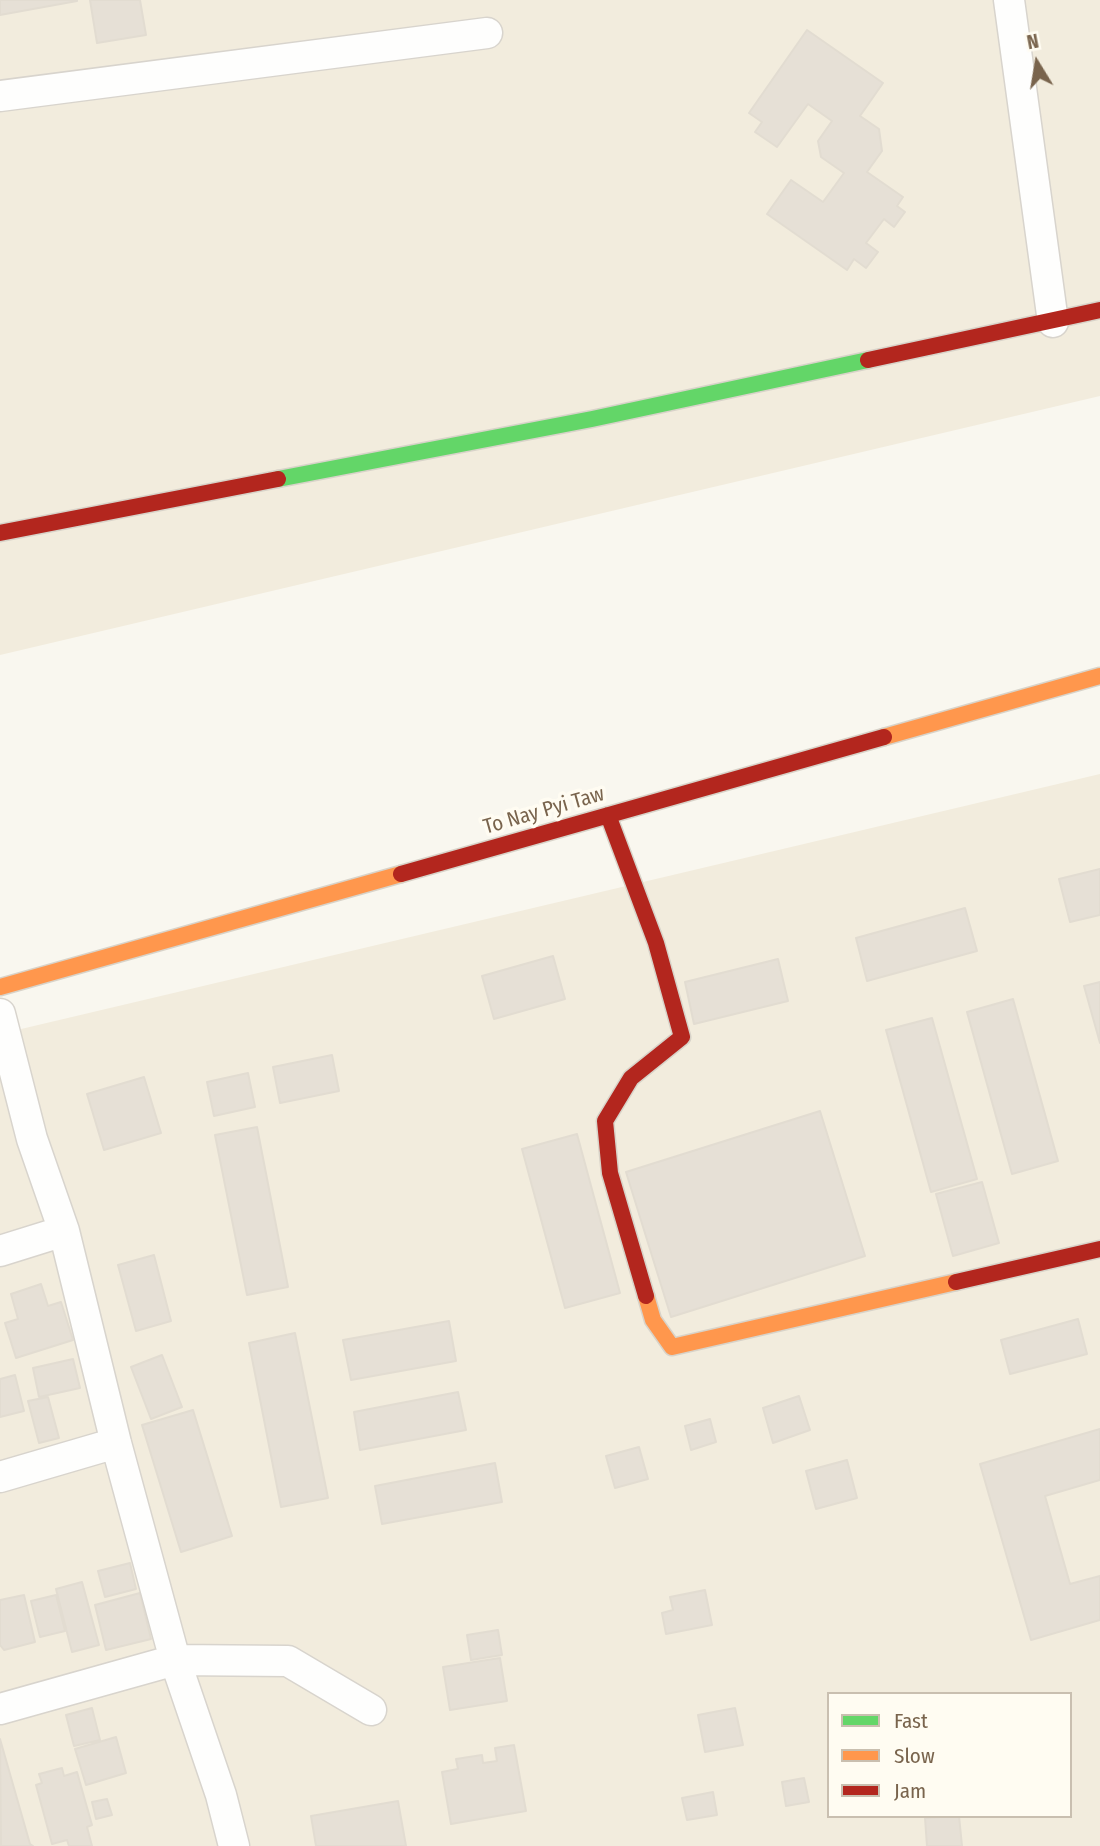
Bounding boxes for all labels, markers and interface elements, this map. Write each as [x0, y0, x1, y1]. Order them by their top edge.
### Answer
north arrow [1002, 28, 1072, 98]
text: N [1025, 30, 1041, 54]
street label: To Nay Pyi Taw [481, 782, 607, 840]
legend [827, 1692, 1072, 1818]
text: Fast [894, 1708, 928, 1734]
text: Slow [894, 1743, 935, 1769]
text: Jam [894, 1778, 926, 1804]

